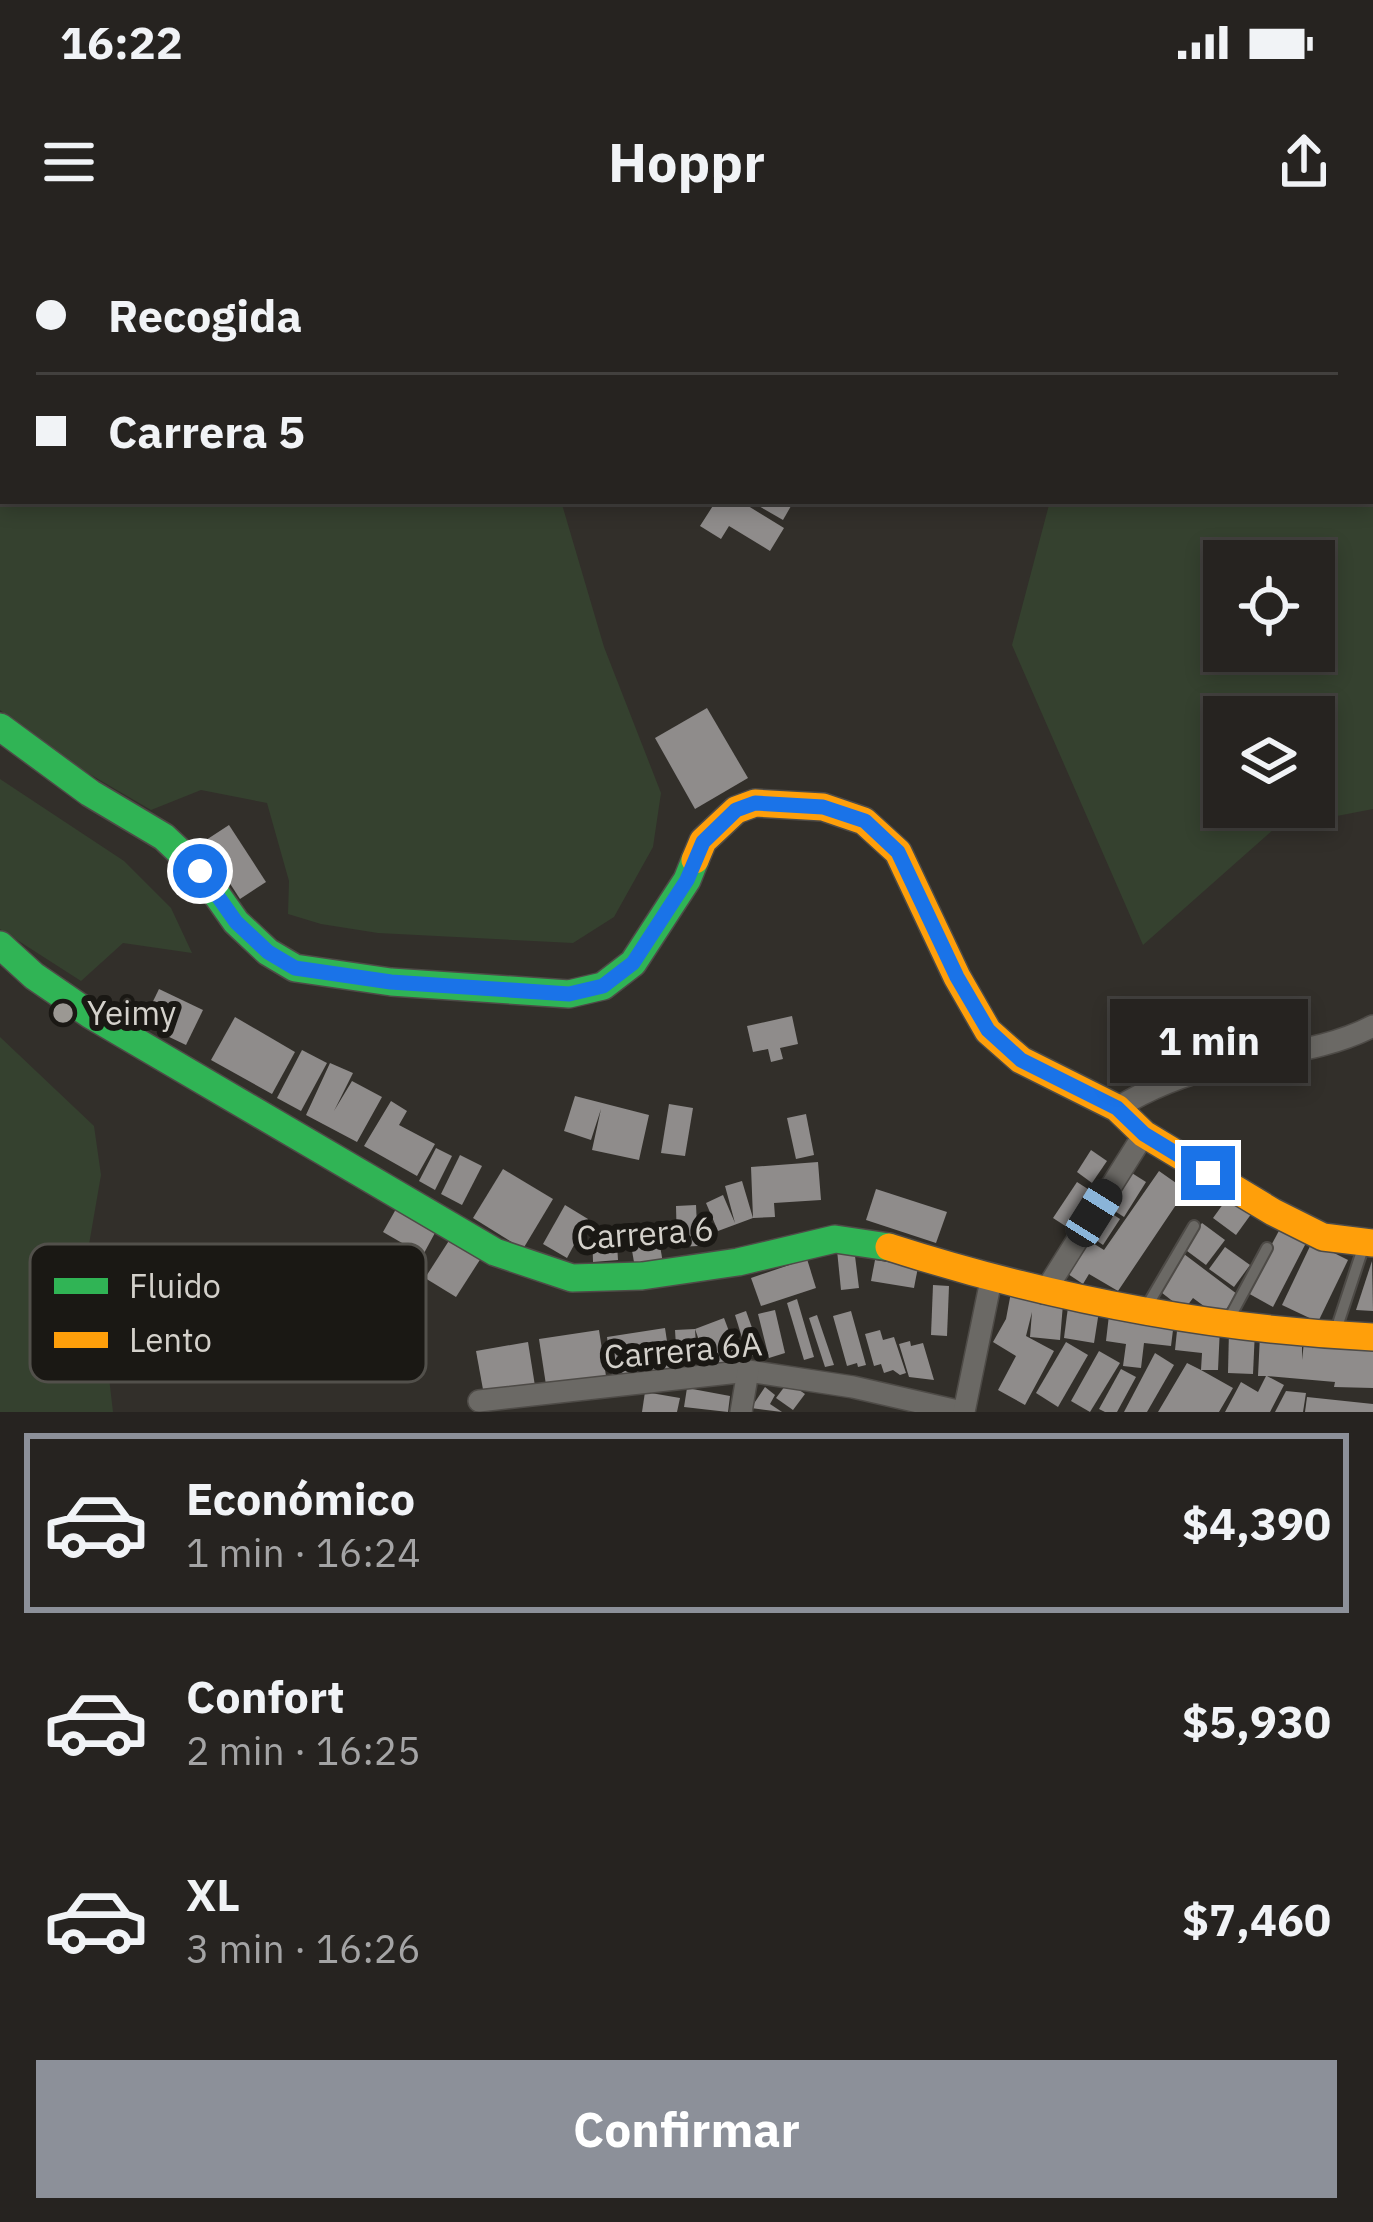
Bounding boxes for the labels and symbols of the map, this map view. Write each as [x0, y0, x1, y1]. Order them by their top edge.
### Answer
route start [173, 844, 227, 898]
place label: Yeimy [87, 991, 176, 1034]
callout: 1 min [1109, 999, 1307, 1083]
marker: Yeimy [50, 1000, 76, 1026]
route end [1181, 1146, 1235, 1200]
car [1060, 1173, 1128, 1253]
street label: Carrera 6 [575, 1206, 715, 1259]
legend [30, 1244, 426, 1382]
text: Fluido [129, 1264, 221, 1307]
text: Lento [129, 1318, 212, 1361]
street label: Carrera 6A [602, 1321, 764, 1378]

